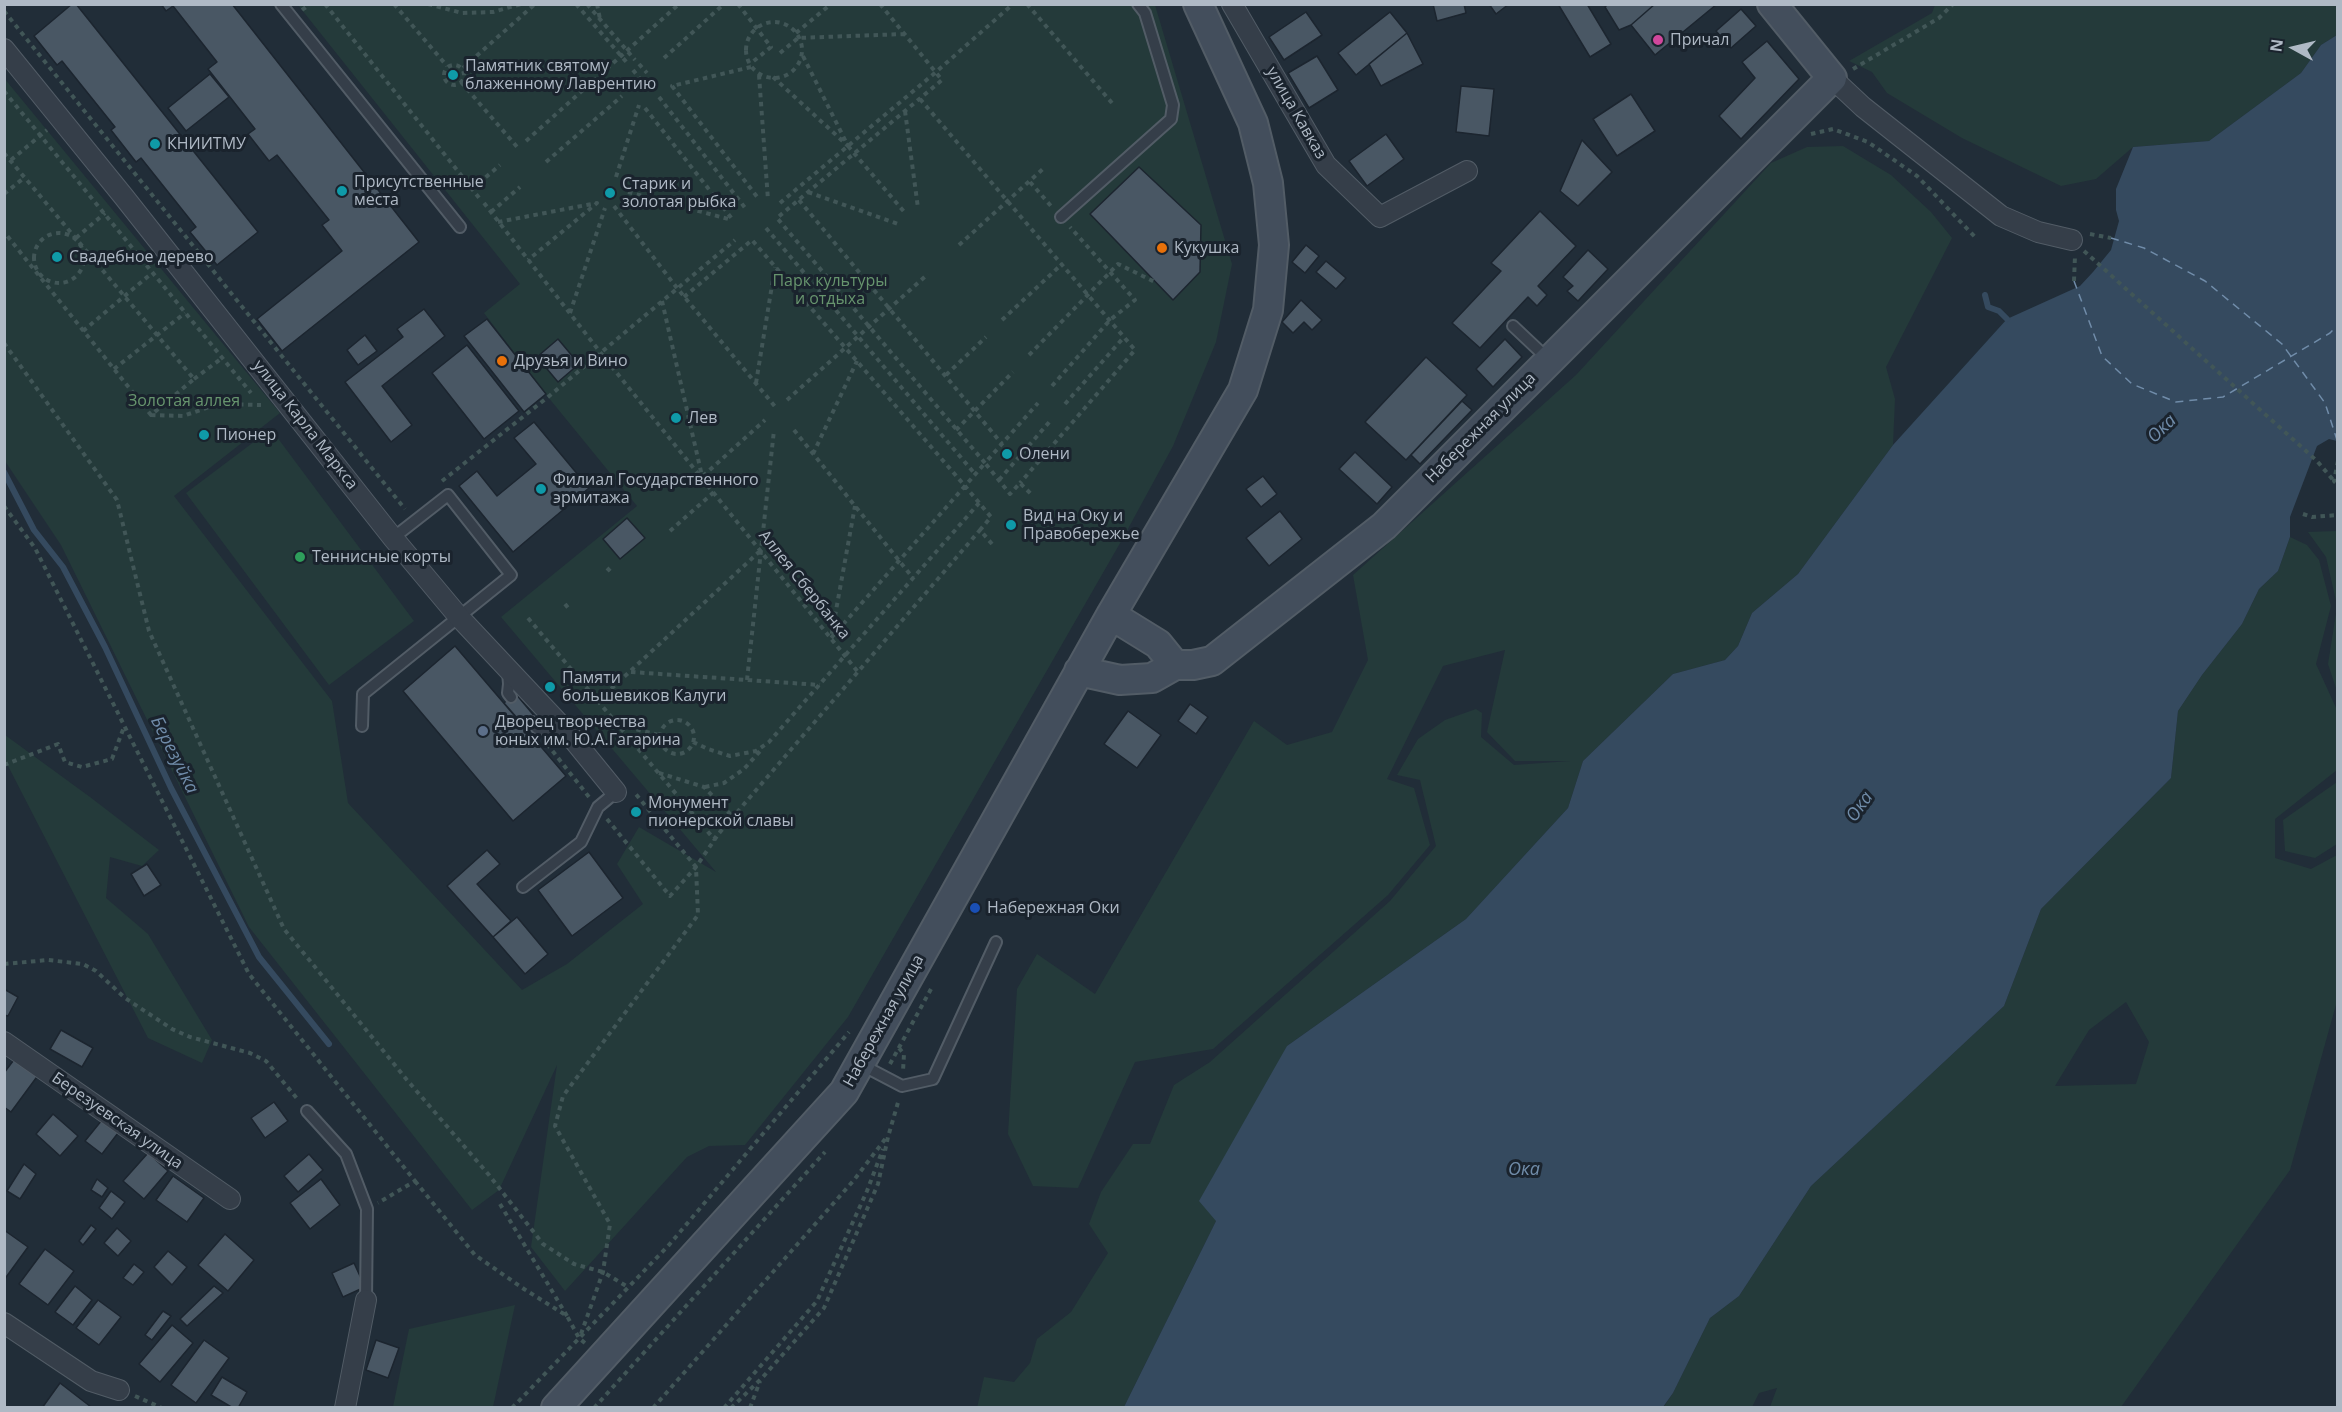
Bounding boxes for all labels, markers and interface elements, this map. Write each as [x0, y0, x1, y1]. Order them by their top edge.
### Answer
north arrow [2264, 18, 2324, 78]
place label: Причал [1670, 30, 1729, 50]
marker: Причал [1651, 33, 1665, 47]
text: N [2264, 38, 2288, 53]
place label: Памятник святому блаженному Лаврентию [465, 56, 656, 94]
street label: улица Кавказ [1262, 64, 1330, 162]
marker: Памятник святому блаженному Лаврентию [446, 68, 460, 82]
place label: КНИИТМУ [167, 134, 246, 154]
marker: КНИИТМУ [148, 137, 162, 151]
place label: Присутственные места [354, 172, 484, 210]
place label: Старик и золотая рыбка [622, 174, 736, 212]
marker: Присутственные места [335, 184, 349, 198]
marker: Старик и золотая рыбка [603, 186, 617, 200]
place label: Кукушка [1174, 238, 1239, 258]
marker: Кукушка [1155, 241, 1169, 255]
place label: Свадебное дерево [69, 247, 214, 267]
marker: Свадебное дерево [50, 250, 64, 264]
park label: Парк культуры и отдыха [772, 271, 888, 309]
place label: Друзья и Вино [514, 351, 628, 371]
marker: Друзья и Вино [495, 354, 509, 368]
street label: улица Карла Маркса [249, 356, 361, 494]
street label: Набережная улица [1422, 369, 1540, 487]
park label: Золотая аллея [128, 391, 240, 411]
place label: Лев [688, 408, 717, 428]
water label: Ока [2143, 410, 2181, 448]
marker: Лев [669, 411, 683, 425]
place label: Пионер [216, 425, 276, 445]
marker: Пионер [197, 428, 211, 442]
place label: Олени [1019, 444, 1070, 464]
marker: Олени [1000, 447, 1014, 461]
place label: Филиал Государственного эрмитажа [553, 470, 759, 508]
marker: Филиал Государственного эрмитажа [534, 482, 548, 496]
place label: Вид на Оку и Правобережье [1023, 506, 1140, 544]
marker: Вид на Оку и Правобережье [1004, 518, 1018, 532]
street label: Аллея Сбербанка [754, 527, 854, 643]
place label: Теннисные корты [312, 547, 451, 567]
marker: Теннисные корты [293, 550, 307, 564]
place label: Памяти большевиков Калуги [562, 668, 726, 706]
marker: Памяти большевиков Калуги [543, 680, 557, 694]
place label: Дворец творчества юных им. Ю.А.Гагарина [495, 712, 681, 750]
water label: Березуйка [145, 713, 203, 797]
marker: Дворец творчества юных им. Ю.А.Гагарина [476, 724, 490, 738]
water label: Ока [1842, 788, 1878, 826]
place label: Монумент пионерской славы [648, 793, 794, 831]
marker: Монумент пионерской славы [629, 805, 643, 819]
place label: Набережная Оки [987, 898, 1120, 918]
marker: Набережная Оки [968, 901, 982, 915]
street label: Набережная улица [840, 952, 928, 1090]
street label: Березуевская улица [48, 1069, 186, 1173]
water label: Ока [1508, 1159, 1540, 1181]

